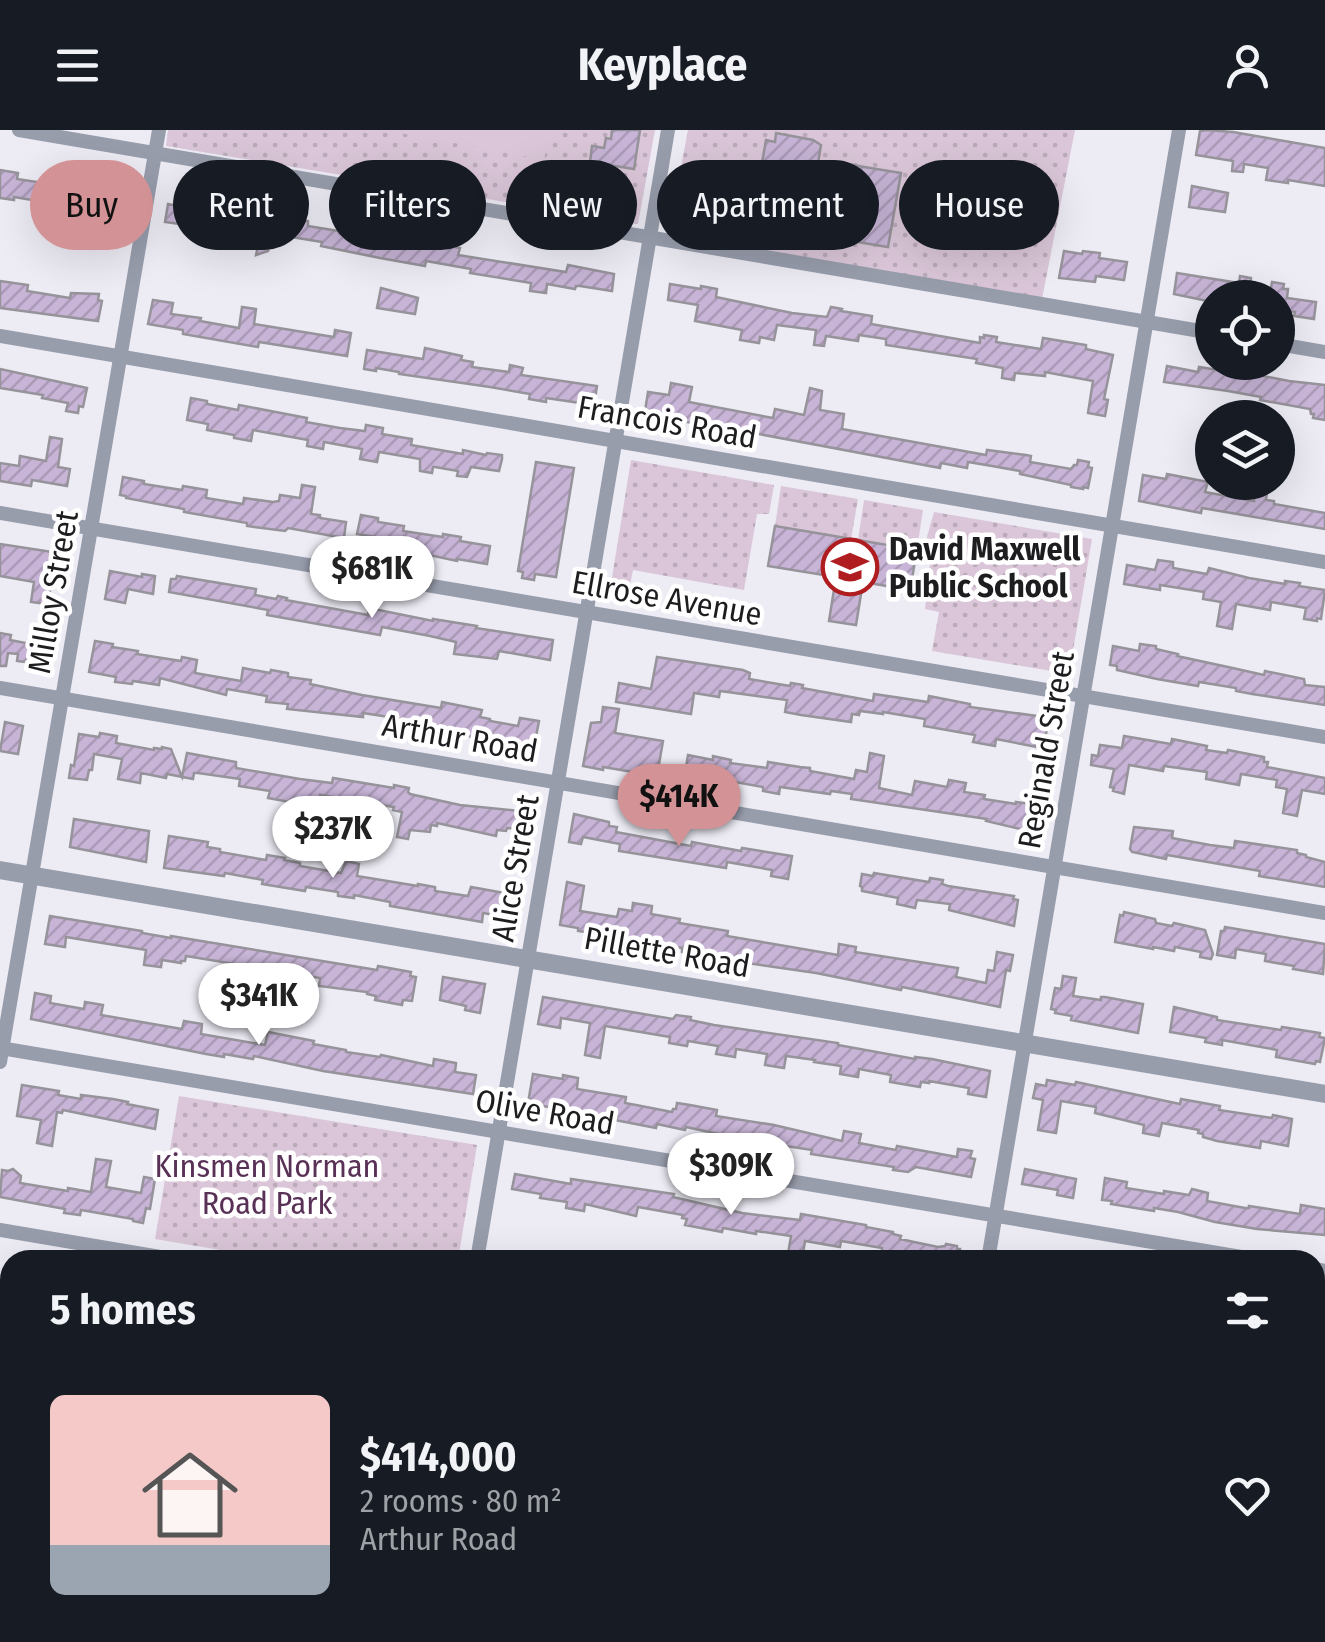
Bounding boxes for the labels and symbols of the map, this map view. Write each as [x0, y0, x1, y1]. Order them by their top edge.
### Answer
street label: Francois Road [575, 388, 759, 456]
street label: Milloy Street [20, 507, 86, 676]
place label: David Maxwell Public School [889, 530, 1080, 605]
pin: $681K [302, 536, 442, 621]
school or university icon: David Maxwell Public School [820, 537, 880, 597]
street label: Ellrose Avenue [569, 563, 765, 633]
street label: Reginald Street [1010, 648, 1082, 852]
street label: Arthur Road [379, 706, 541, 770]
pin: $414K [609, 764, 749, 849]
street label: Alice Street [483, 791, 547, 944]
pin: $237K [263, 796, 403, 881]
street label: Pillette Road [581, 919, 753, 985]
pin: $341K [189, 963, 329, 1048]
street label: Olive Road [473, 1081, 617, 1143]
pin: $309K [661, 1133, 801, 1218]
park label: Kinsmen Norman Road Park [155, 1147, 379, 1222]

